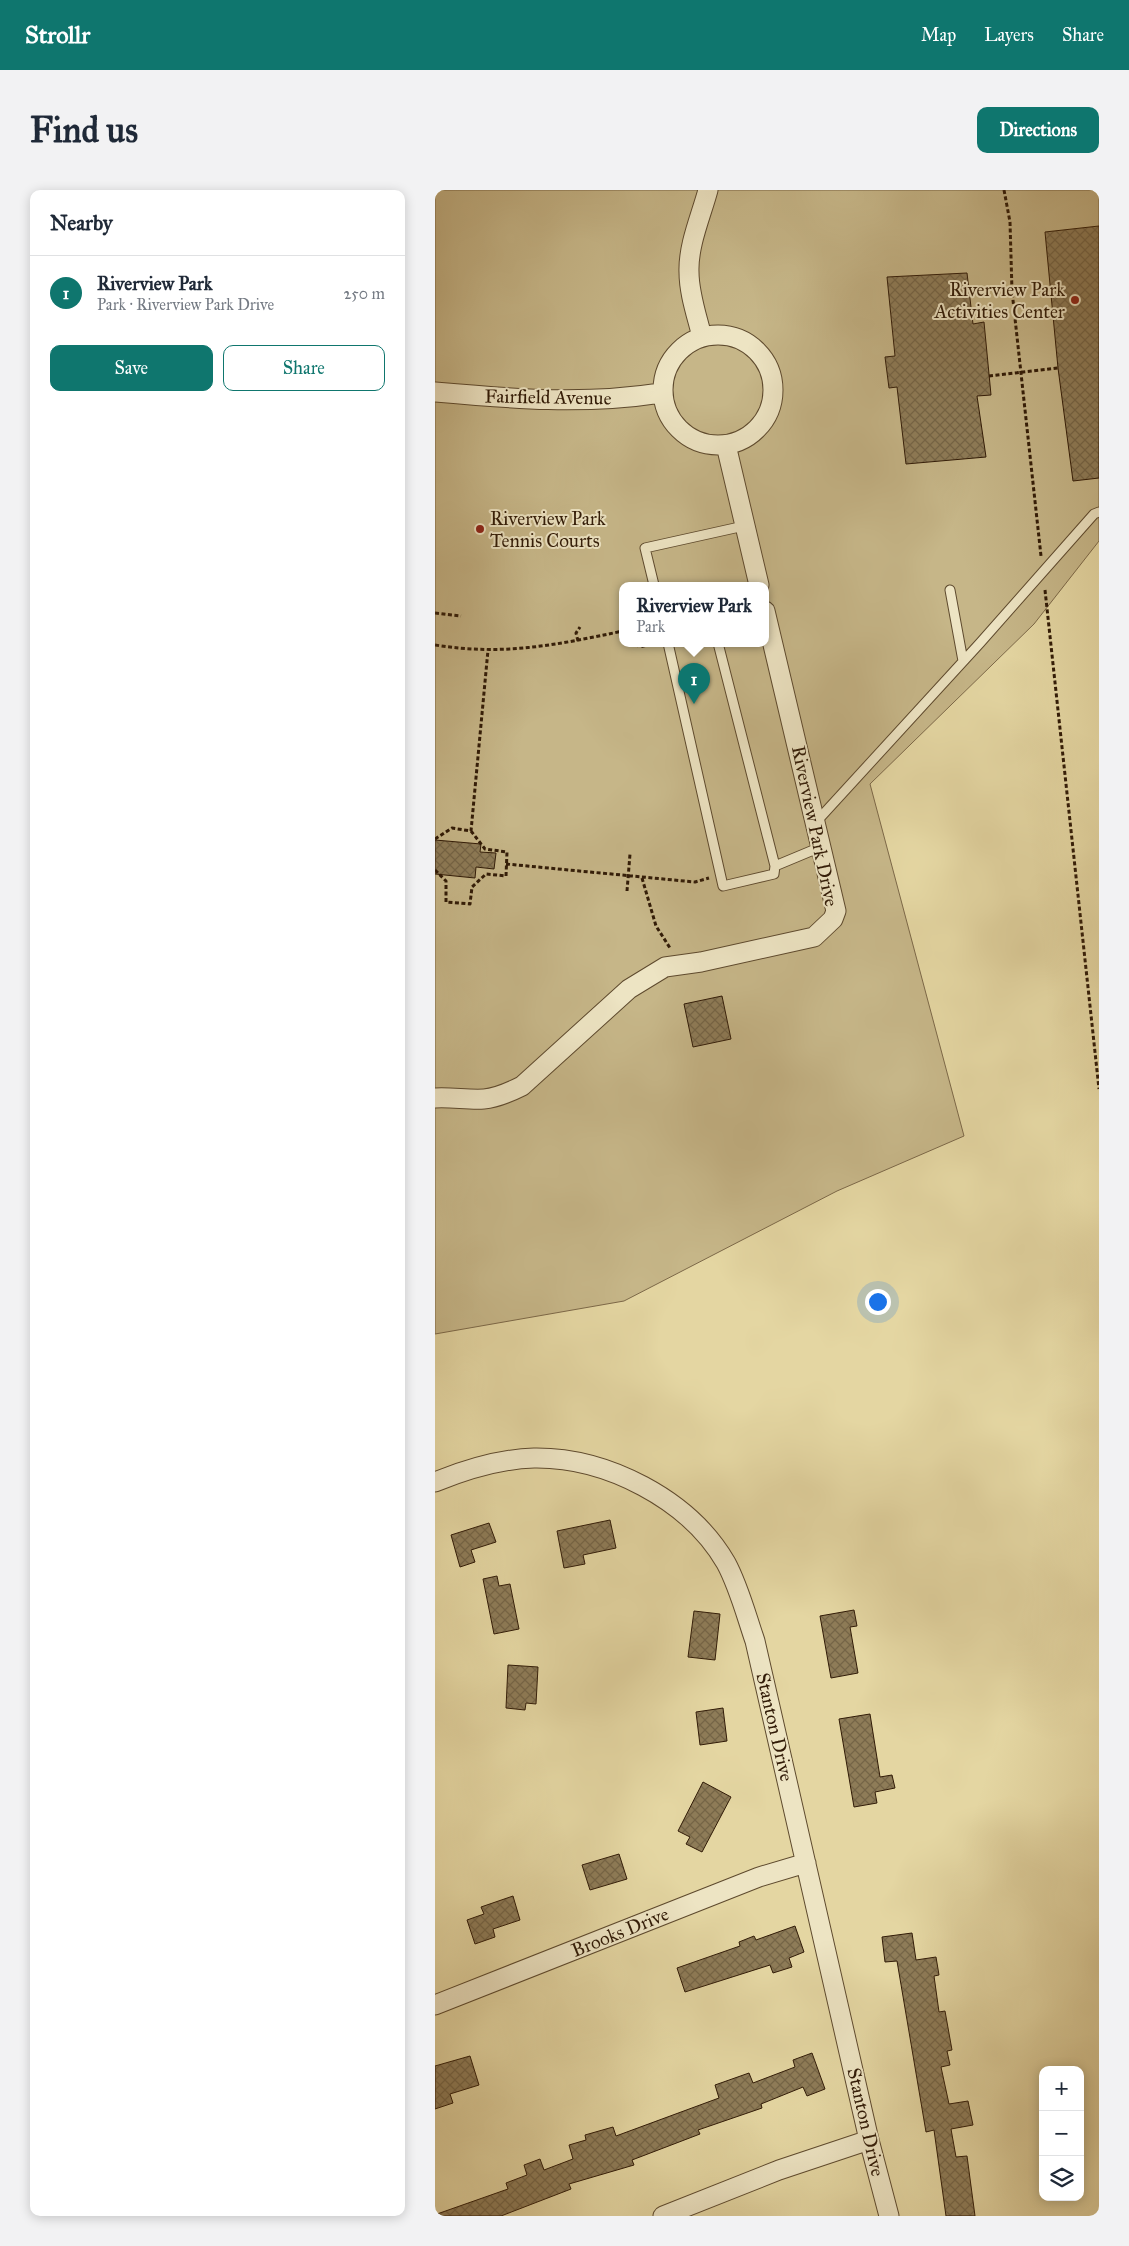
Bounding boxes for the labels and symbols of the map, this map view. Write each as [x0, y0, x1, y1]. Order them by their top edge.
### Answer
place label: Riverview Park Activities Center [934, 278, 1066, 323]
marker: Riverview Park Activities Center [1069, 294, 1081, 306]
street label: Fairfield Avenue [484, 384, 612, 410]
place label: Riverview Park Tennis Courts [490, 507, 606, 552]
marker: Riverview Park Tennis Courts [474, 523, 486, 535]
pin: 1 [678, 663, 710, 704]
street label: Riverview Park Drive [787, 744, 843, 909]
your location [865, 1289, 891, 1315]
street label: Stanton Drive [751, 1671, 799, 1784]
street label: Brooks Drive [568, 1902, 672, 1962]
street label: Stanton Drive [842, 2066, 890, 2179]

